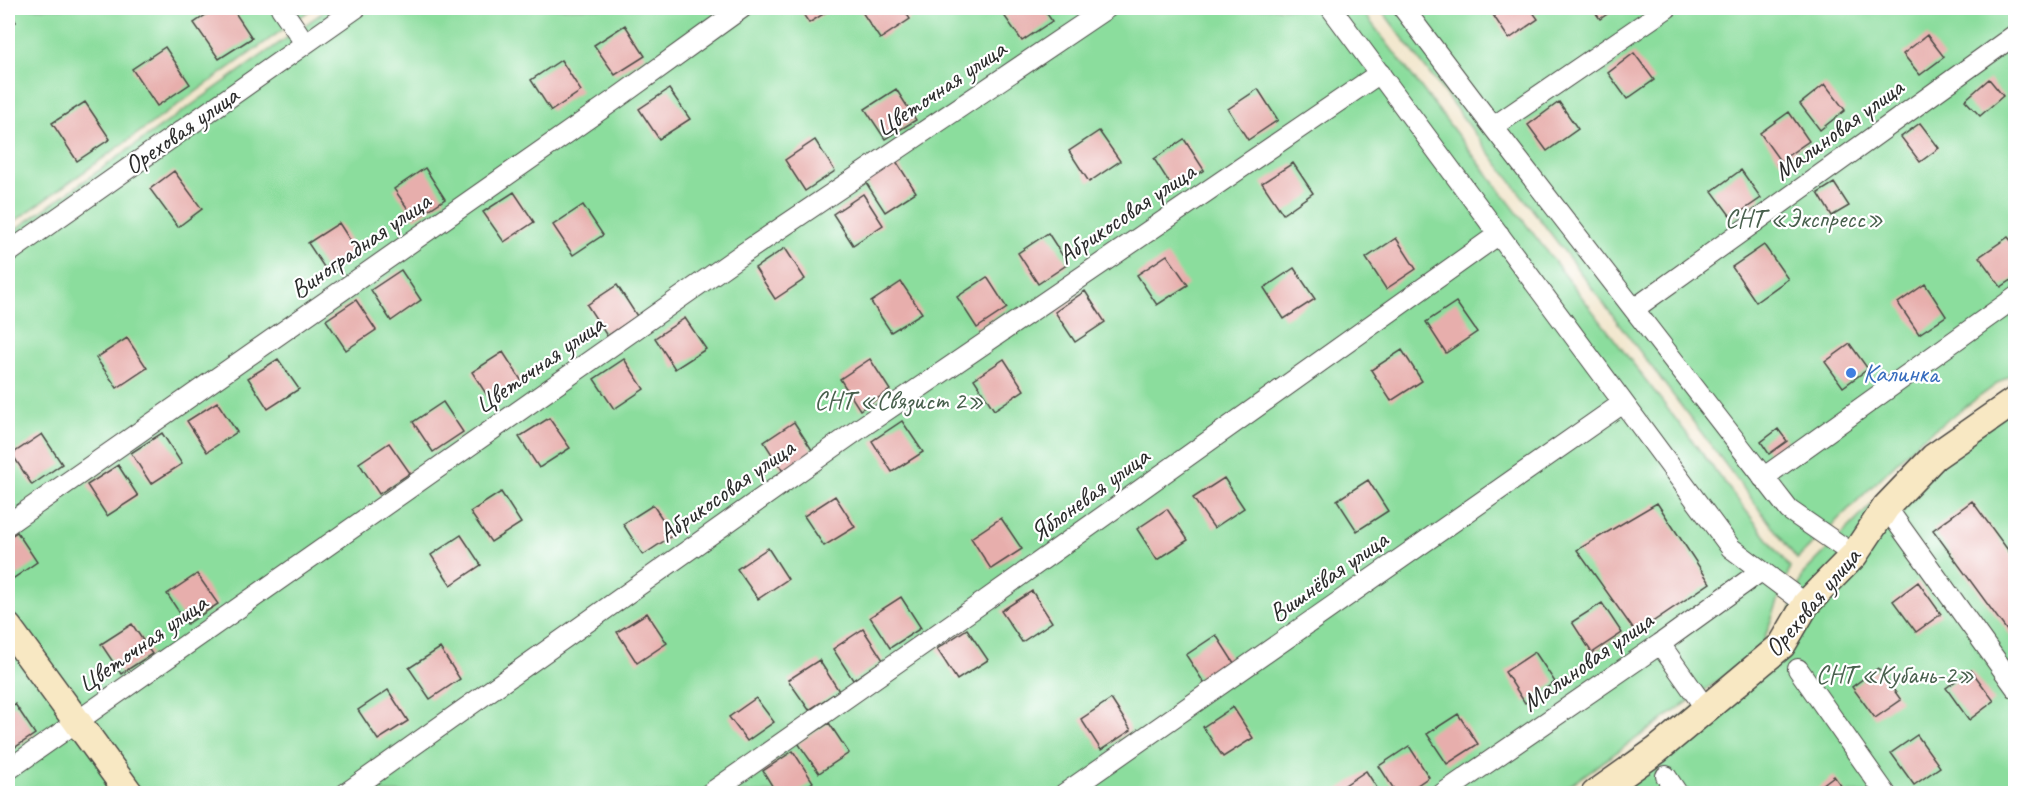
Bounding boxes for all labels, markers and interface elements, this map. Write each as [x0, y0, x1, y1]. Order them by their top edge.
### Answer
street label: Цветочная улица [868, 32, 1014, 144]
street label: Малиновая улица [1767, 70, 1911, 188]
street label: Ореховая улица [118, 78, 246, 182]
street label: Абрикосовая улица [1051, 154, 1203, 272]
street label: Виноградная улица [284, 184, 438, 306]
park label: СНТ «Экспресс» [1725, 202, 1883, 235]
street label: Цветочная улица [468, 307, 612, 421]
place label: Калинка [1863, 357, 1941, 390]
marker: Калинка [1844, 366, 1858, 380]
park label: СНТ «Связист 2» [814, 384, 984, 417]
street label: Абрикосовая улица [652, 430, 802, 549]
street label: Яблоневая улица [1023, 439, 1157, 549]
street label: Вишнёвая улица [1262, 522, 1395, 629]
street label: Ореховая улица [1757, 540, 1869, 664]
street label: Цветочная улица [71, 586, 215, 700]
street label: Малиновая улица [1515, 603, 1661, 719]
park label: СНТ «Кубань-2» [1816, 658, 1974, 691]

